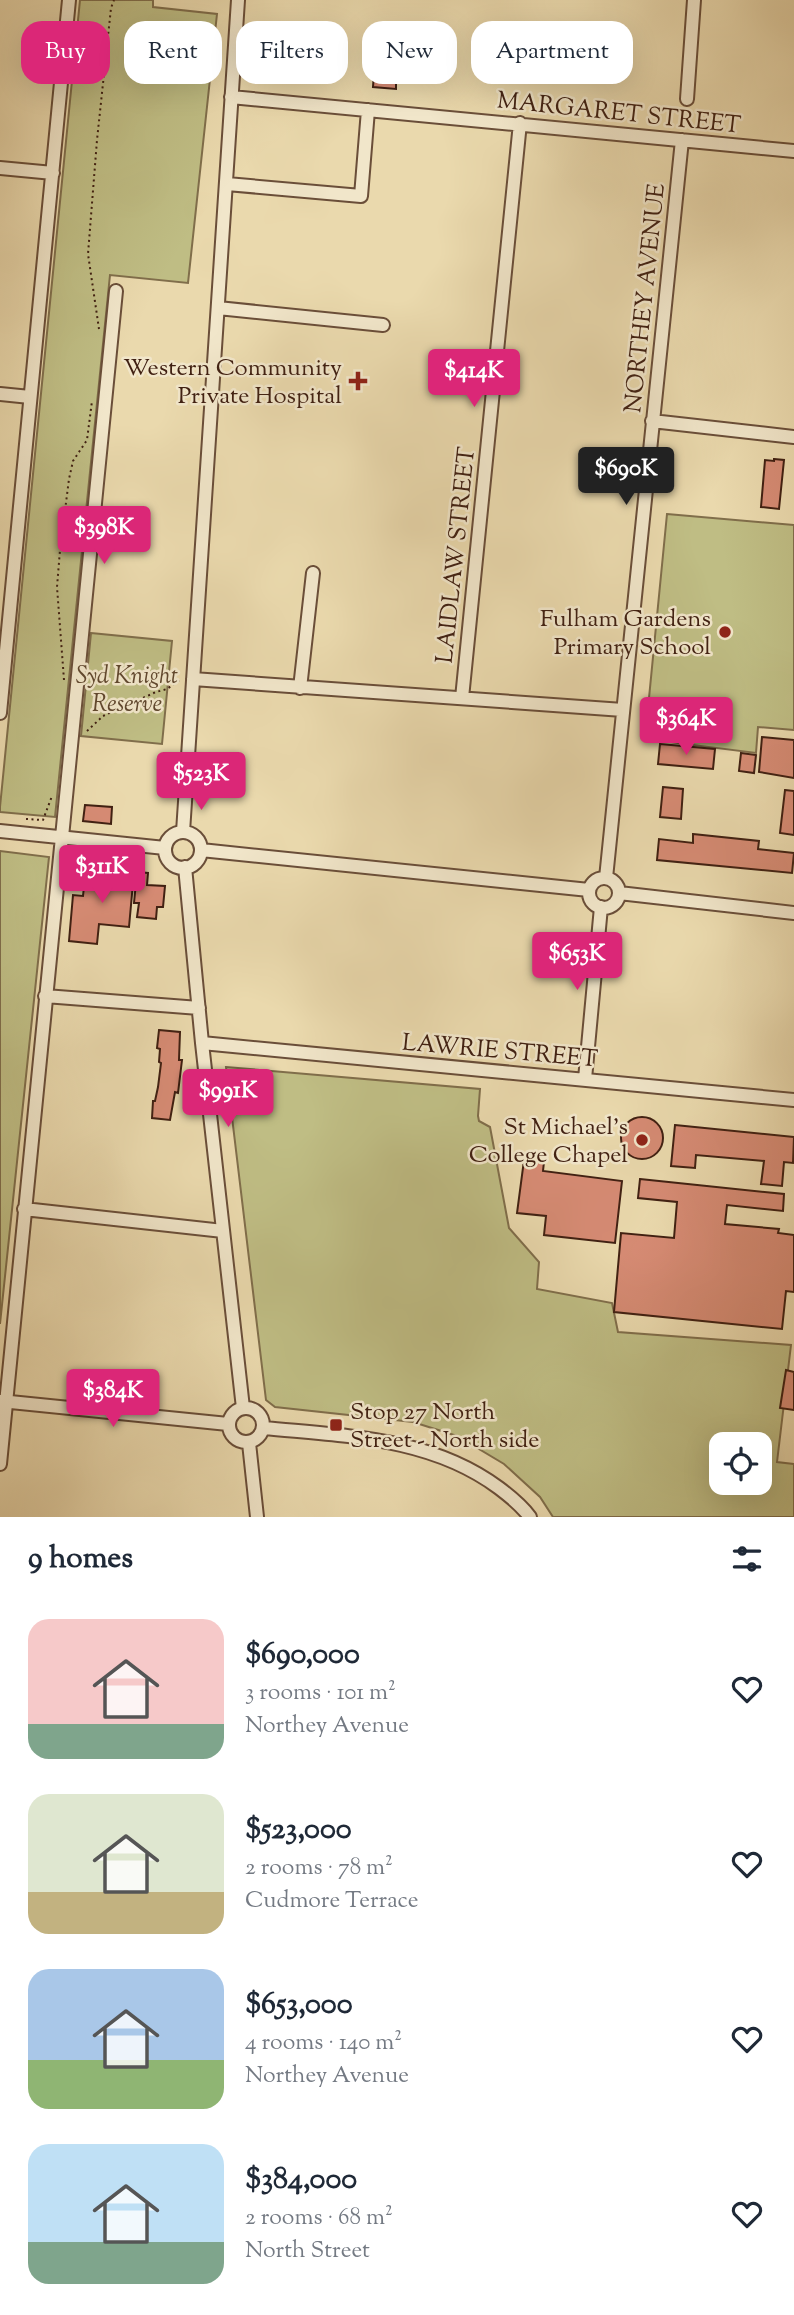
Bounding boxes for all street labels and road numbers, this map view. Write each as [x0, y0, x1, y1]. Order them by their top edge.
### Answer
street label: MARGARET STREET [495, 84, 743, 144]
street label: NORTHEY AVENUE [617, 181, 675, 415]
street label: LAIDLAW STREET [429, 445, 485, 665]
street label: LAWRIE STREET [401, 1027, 599, 1077]

